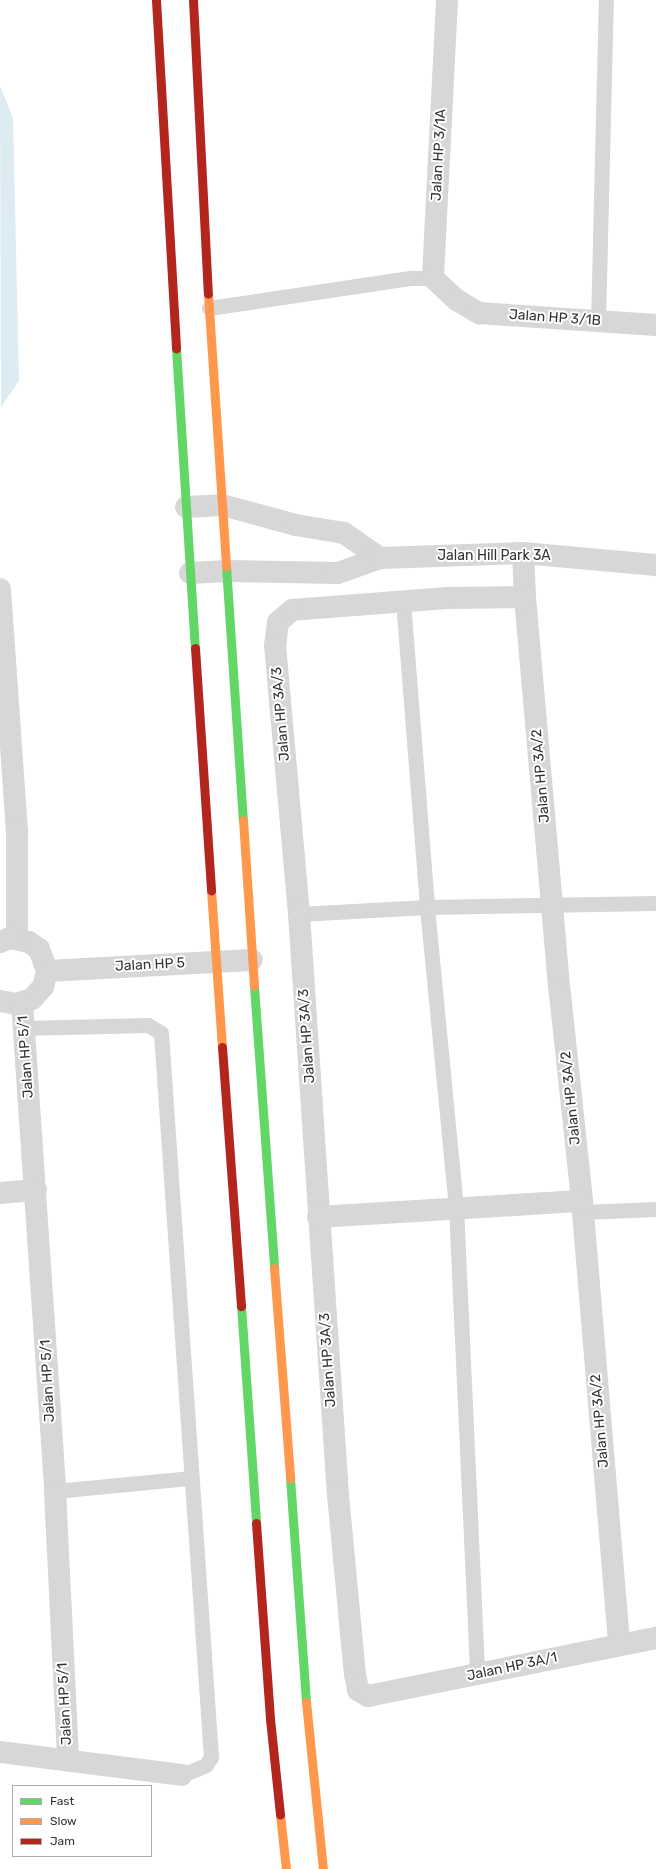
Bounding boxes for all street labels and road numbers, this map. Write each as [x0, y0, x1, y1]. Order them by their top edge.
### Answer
street label: Jalan HP 3/1A [428, 108, 450, 202]
street label: Jalan HP 3/1B [508, 306, 602, 330]
street label: Jalan Hill Park 3A [437, 548, 551, 564]
street label: Jalan HP 3A/3 [268, 666, 294, 762]
street label: Jalan HP 3A/2 [529, 728, 553, 824]
street label: Jalan HP 5 [114, 955, 186, 975]
street label: Jalan HP 3A/3 [295, 988, 319, 1084]
street label: Jalan HP 5/1 [15, 1015, 37, 1099]
street label: Jalan HP 3A/2 [558, 1050, 584, 1146]
street label: Jalan HP 3A/3 [316, 1312, 340, 1408]
street label: Jalan HP 5/1 [37, 1339, 59, 1423]
street label: Jalan HP 3A/2 [588, 1373, 612, 1469]
street label: Jalan HP 3A/1 [465, 1649, 559, 1685]
street label: Jalan HP 5/1 [54, 1662, 76, 1746]

